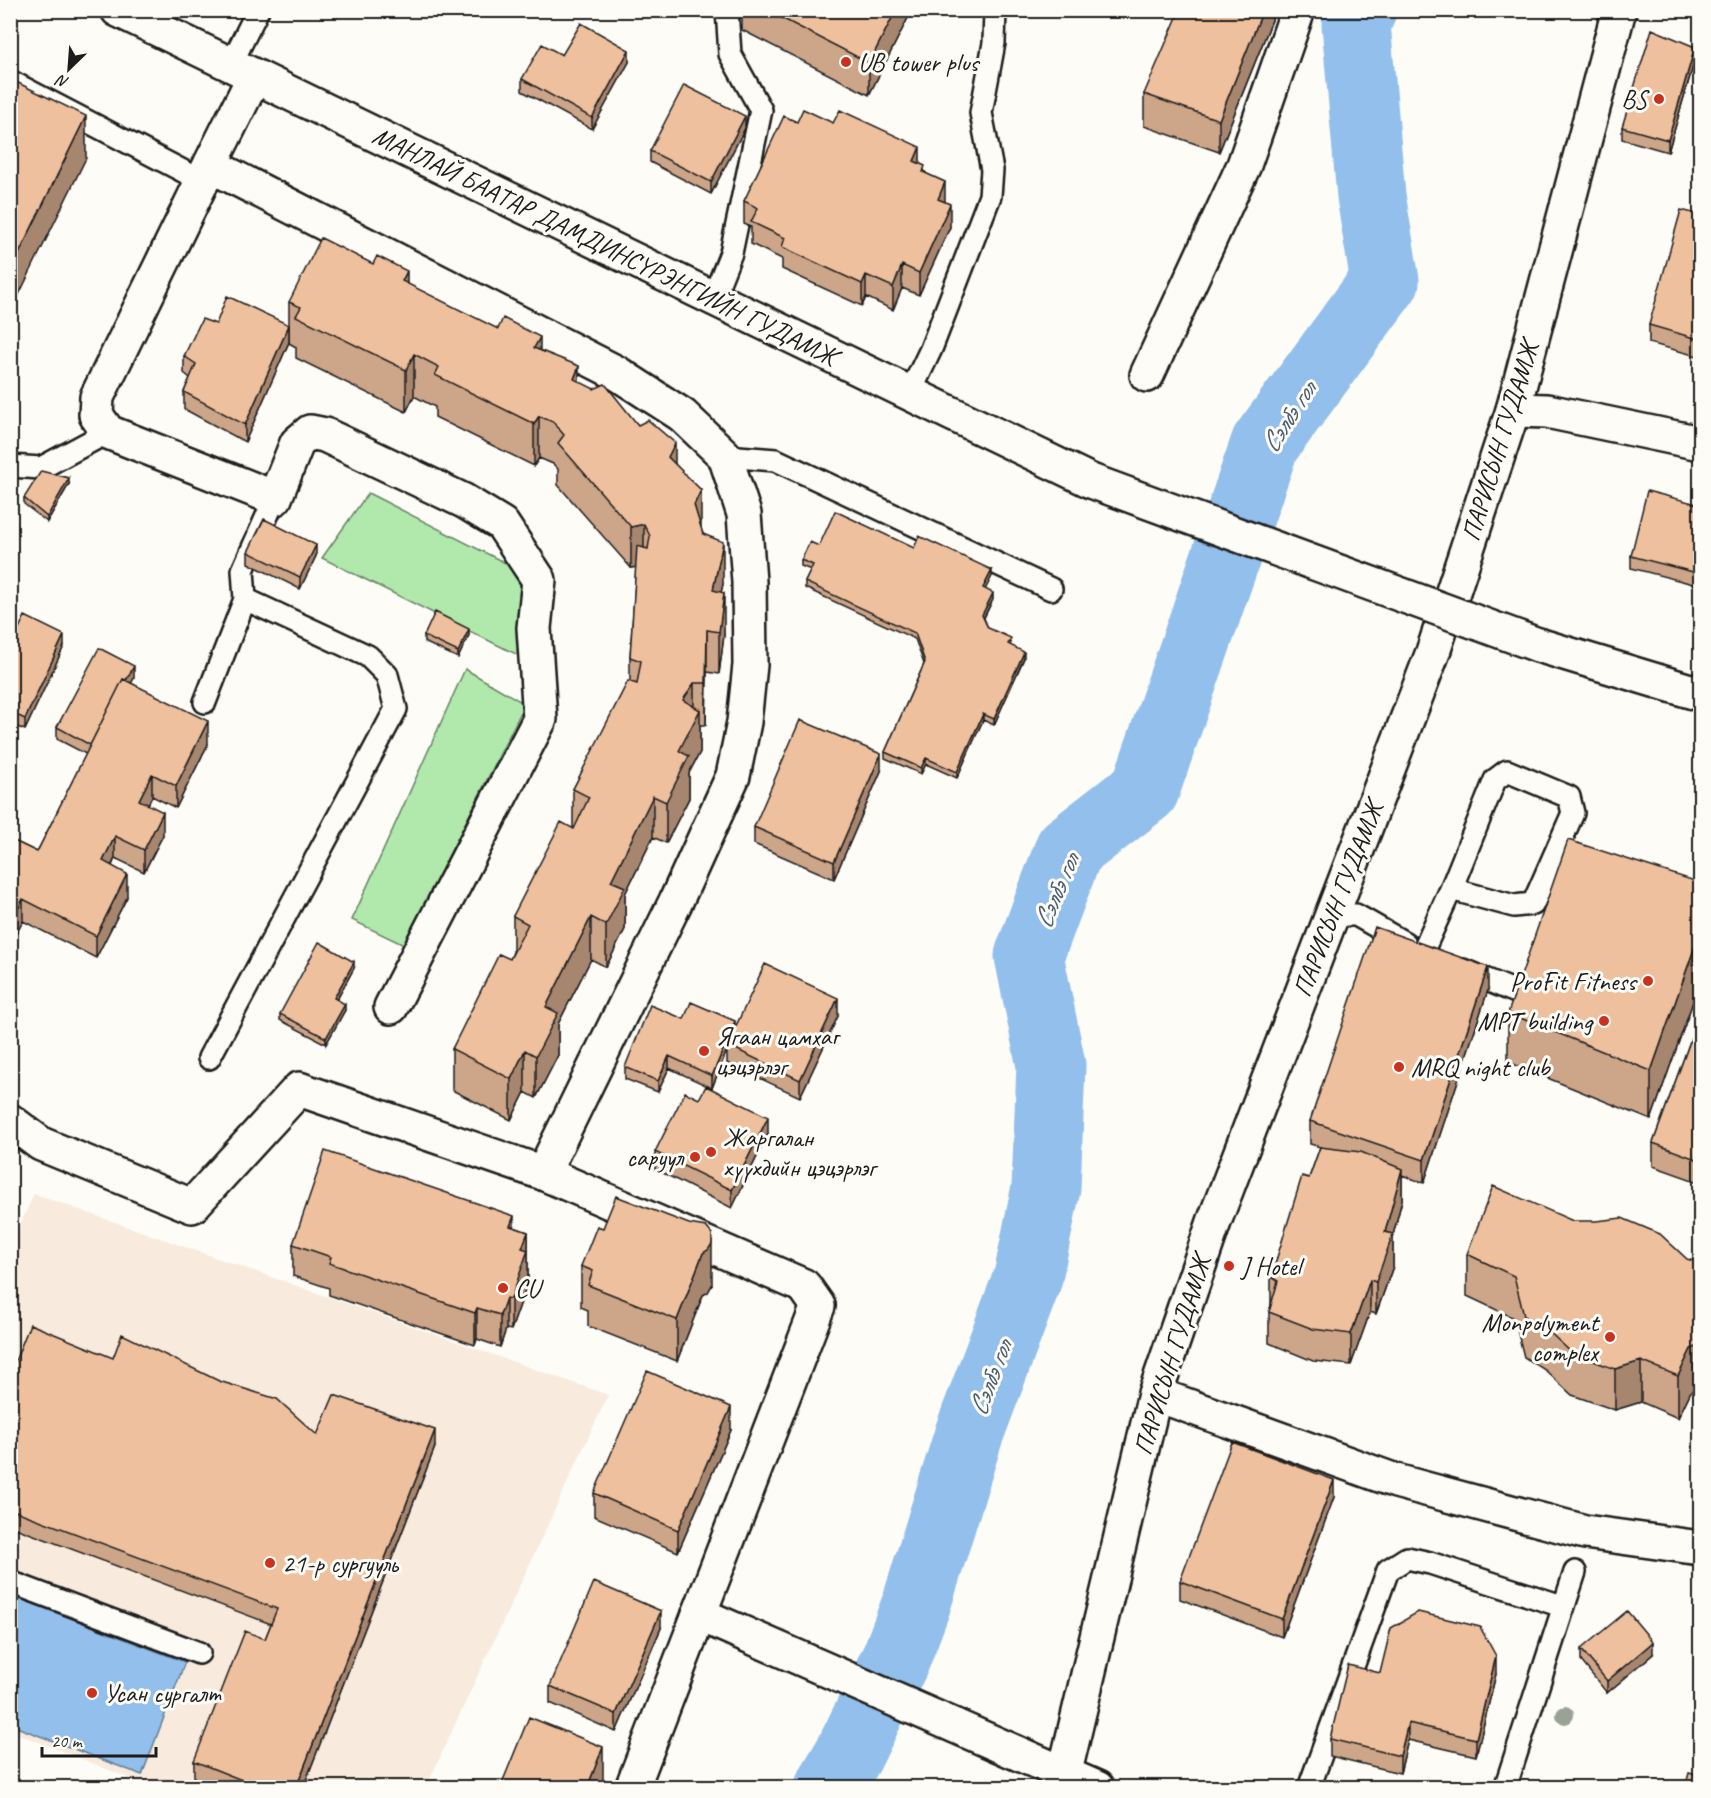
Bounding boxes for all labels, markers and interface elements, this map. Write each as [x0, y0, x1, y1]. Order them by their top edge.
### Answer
north arrow [39, 39, 99, 99]
place label: UB tower plus [858, 46, 981, 79]
marker: UB tower plus [839, 55, 853, 69]
text: N [52, 69, 72, 93]
place label: BS [1621, 83, 1650, 116]
marker: BS [1652, 92, 1666, 106]
street label: МАНЛАЙ БААТАР ДАМДИНСҮРЭНГИЙН ГУДАМЖ [367, 119, 847, 375]
street label: ПАРИСЫН ГУДАМЖ [1454, 333, 1547, 545]
water label: Сэлбэ гол [1253, 372, 1325, 459]
street label: ПАРИСЫН ГУДАМЖ [1286, 792, 1392, 1001]
water label: Сэлбэ гол [1025, 845, 1088, 933]
place label: ProFit Fitness [1510, 965, 1638, 998]
marker: ProFit Fitness [1641, 974, 1655, 988]
place label: MPT building [1477, 1005, 1594, 1038]
marker: MPT building [1597, 1014, 1611, 1028]
place label: Ягаан цамхаг цэцэрлэг [716, 1020, 841, 1083]
marker: Ягаан цамхаг цэцэрлэг [697, 1044, 711, 1058]
place label: MRQ night club [1411, 1051, 1551, 1084]
marker: MRQ night club [1392, 1060, 1406, 1074]
place label: Жаргалан хүүхдийн цэцэрлэг [723, 1121, 879, 1184]
place label: саруул [626, 1141, 686, 1174]
marker: Жаргалан хүүхдийн цэцэрлэг [704, 1145, 718, 1159]
marker: саруул [688, 1150, 702, 1164]
street label: ПАРИСЫН ГУДАМЖ [1126, 1247, 1219, 1459]
place label: J Hotel [1239, 1250, 1305, 1283]
marker: J Hotel [1222, 1259, 1236, 1273]
place label: CU [515, 1272, 544, 1305]
marker: CU [496, 1281, 510, 1295]
place label: Monpolyment complex [1481, 1306, 1600, 1369]
marker: Monpolyment complex [1603, 1330, 1617, 1344]
water label: Сэлбэ гол [960, 1332, 1021, 1420]
place label: 21-р сургууль [282, 1547, 400, 1580]
marker: 21-р сургууль [263, 1556, 277, 1570]
place label: Усан сургалт [104, 1677, 222, 1710]
marker: Усан сургалт [85, 1686, 99, 1700]
scale bar [42, 1720, 156, 1758]
text: 20 m [51, 1730, 84, 1752]

